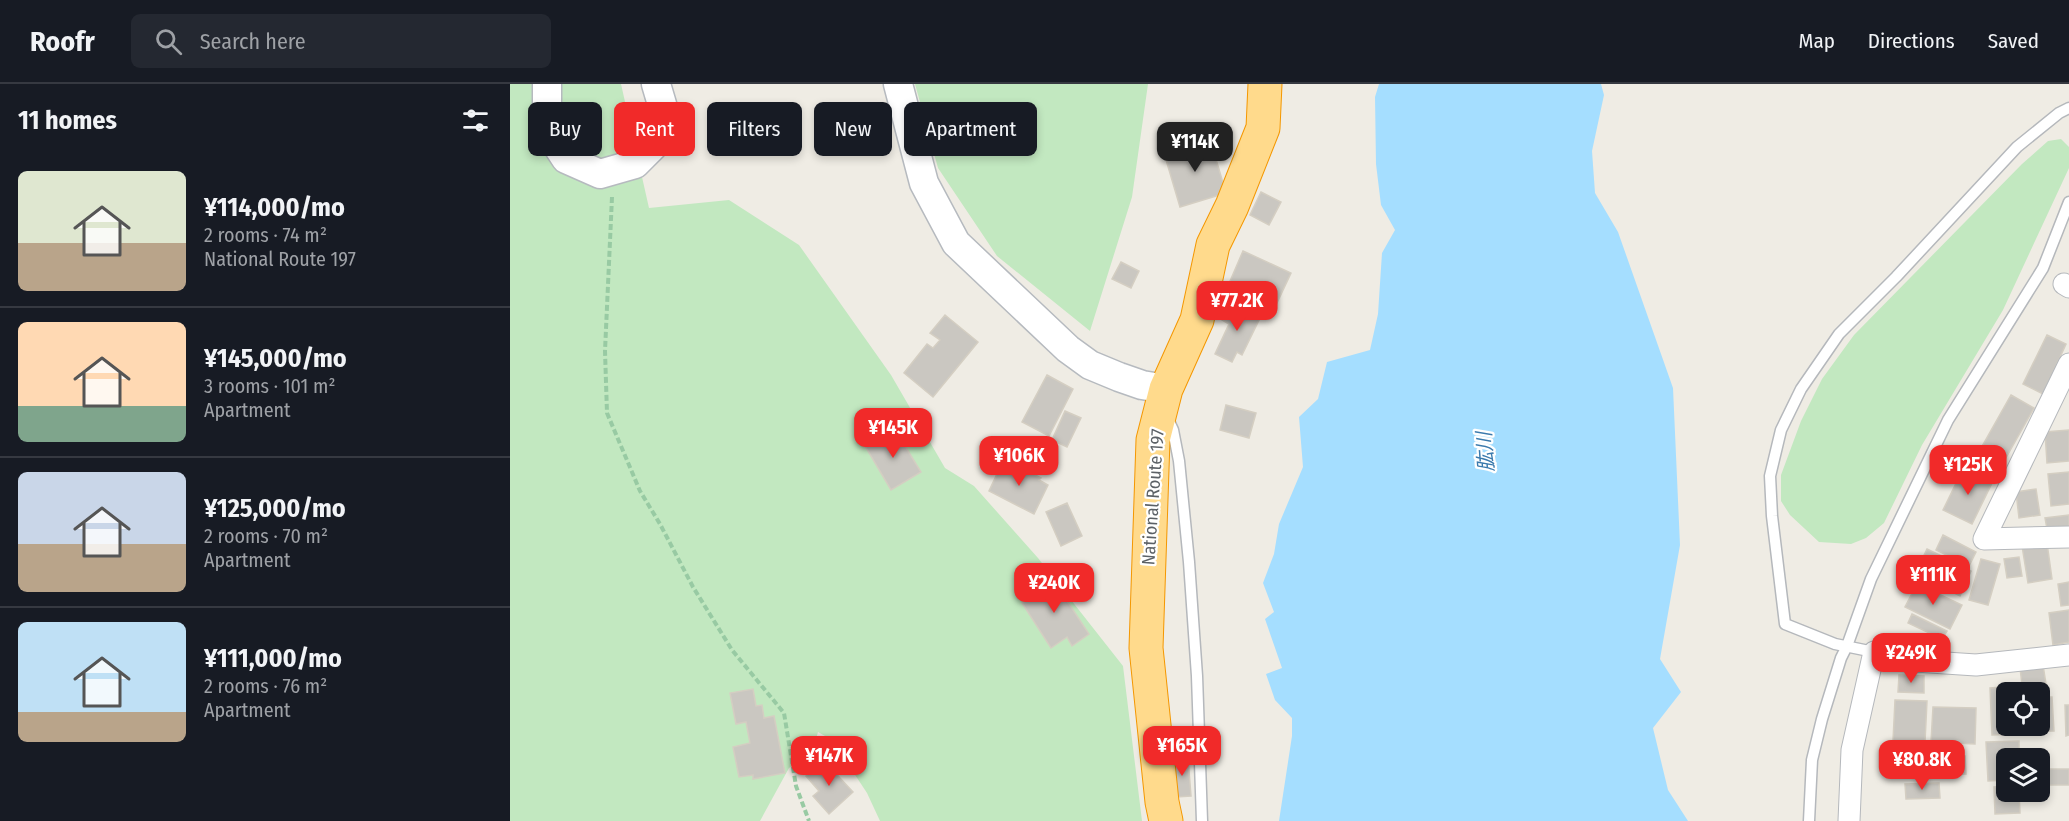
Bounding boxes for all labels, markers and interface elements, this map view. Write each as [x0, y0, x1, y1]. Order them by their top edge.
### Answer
search box [131, 14, 551, 68]
text: Roofr [30, 25, 95, 58]
icon: search [152, 25, 185, 58]
text: Search here [200, 28, 306, 55]
text: Map [1798, 28, 1835, 54]
text: Directions [1868, 28, 1955, 54]
text: Saved [1988, 28, 2039, 54]
chip: Buy [528, 102, 602, 156]
chip: Rent [614, 102, 695, 156]
chip: Filters [707, 102, 802, 156]
chip: New [814, 102, 892, 156]
chip: Apartment [904, 102, 1037, 156]
icon: filters [459, 104, 492, 137]
text: 11 homes [18, 105, 117, 136]
pin: ¥114K [1153, 122, 1237, 173]
text: ¥114K [1171, 129, 1219, 153]
text: ¥114,000/mo [204, 192, 345, 223]
icon: home [66, 195, 138, 267]
text: 2 rooms · 74 m² [204, 223, 327, 247]
text: National Route 197 [204, 247, 356, 271]
pin: ¥77.2K [1188, 281, 1286, 332]
text: ¥77.2K [1211, 288, 1263, 312]
text: ¥145,000/mo [204, 343, 347, 374]
icon: home [66, 346, 138, 418]
text: 3 rooms · 101 m² [204, 374, 335, 398]
text: Apartment [204, 398, 291, 422]
pin: ¥145K [851, 408, 935, 459]
text: ¥145K [868, 415, 918, 439]
street label: National Route 197 [1137, 428, 1169, 566]
water label: 肱川 [1471, 429, 1498, 473]
pin: ¥106K [977, 436, 1061, 487]
text: ¥106K [993, 443, 1045, 467]
pin: ¥125K [1926, 445, 2010, 496]
text: ¥125K [1944, 452, 1992, 476]
text: ¥125,000/mo [204, 493, 346, 524]
icon: home [66, 496, 138, 568]
text: 2 rooms · 70 m² [204, 524, 328, 548]
text: Apartment [204, 548, 291, 572]
pin: ¥111K [1891, 555, 1975, 606]
text: ¥111K [1910, 562, 1956, 586]
pin: ¥240K [1012, 563, 1096, 614]
text: ¥240K [1028, 570, 1080, 594]
pin: ¥249K [1869, 633, 1953, 684]
text: ¥249K [1886, 640, 1936, 664]
text: ¥111,000/mo [204, 643, 342, 674]
icon: home [66, 646, 138, 718]
text: 2 rooms · 76 m² [204, 674, 327, 698]
map controls [1996, 682, 2050, 802]
button: locate [1996, 682, 2050, 736]
text: Apartment [204, 698, 291, 722]
pin: ¥165K [1140, 726, 1224, 777]
text: ¥165K [1157, 733, 1207, 757]
pin: ¥147K [787, 736, 871, 787]
pin: ¥80.8K [1873, 740, 1971, 791]
text: ¥147K [805, 743, 853, 767]
text: ¥80.8K [1893, 747, 1951, 771]
button: layers [1996, 748, 2050, 802]

